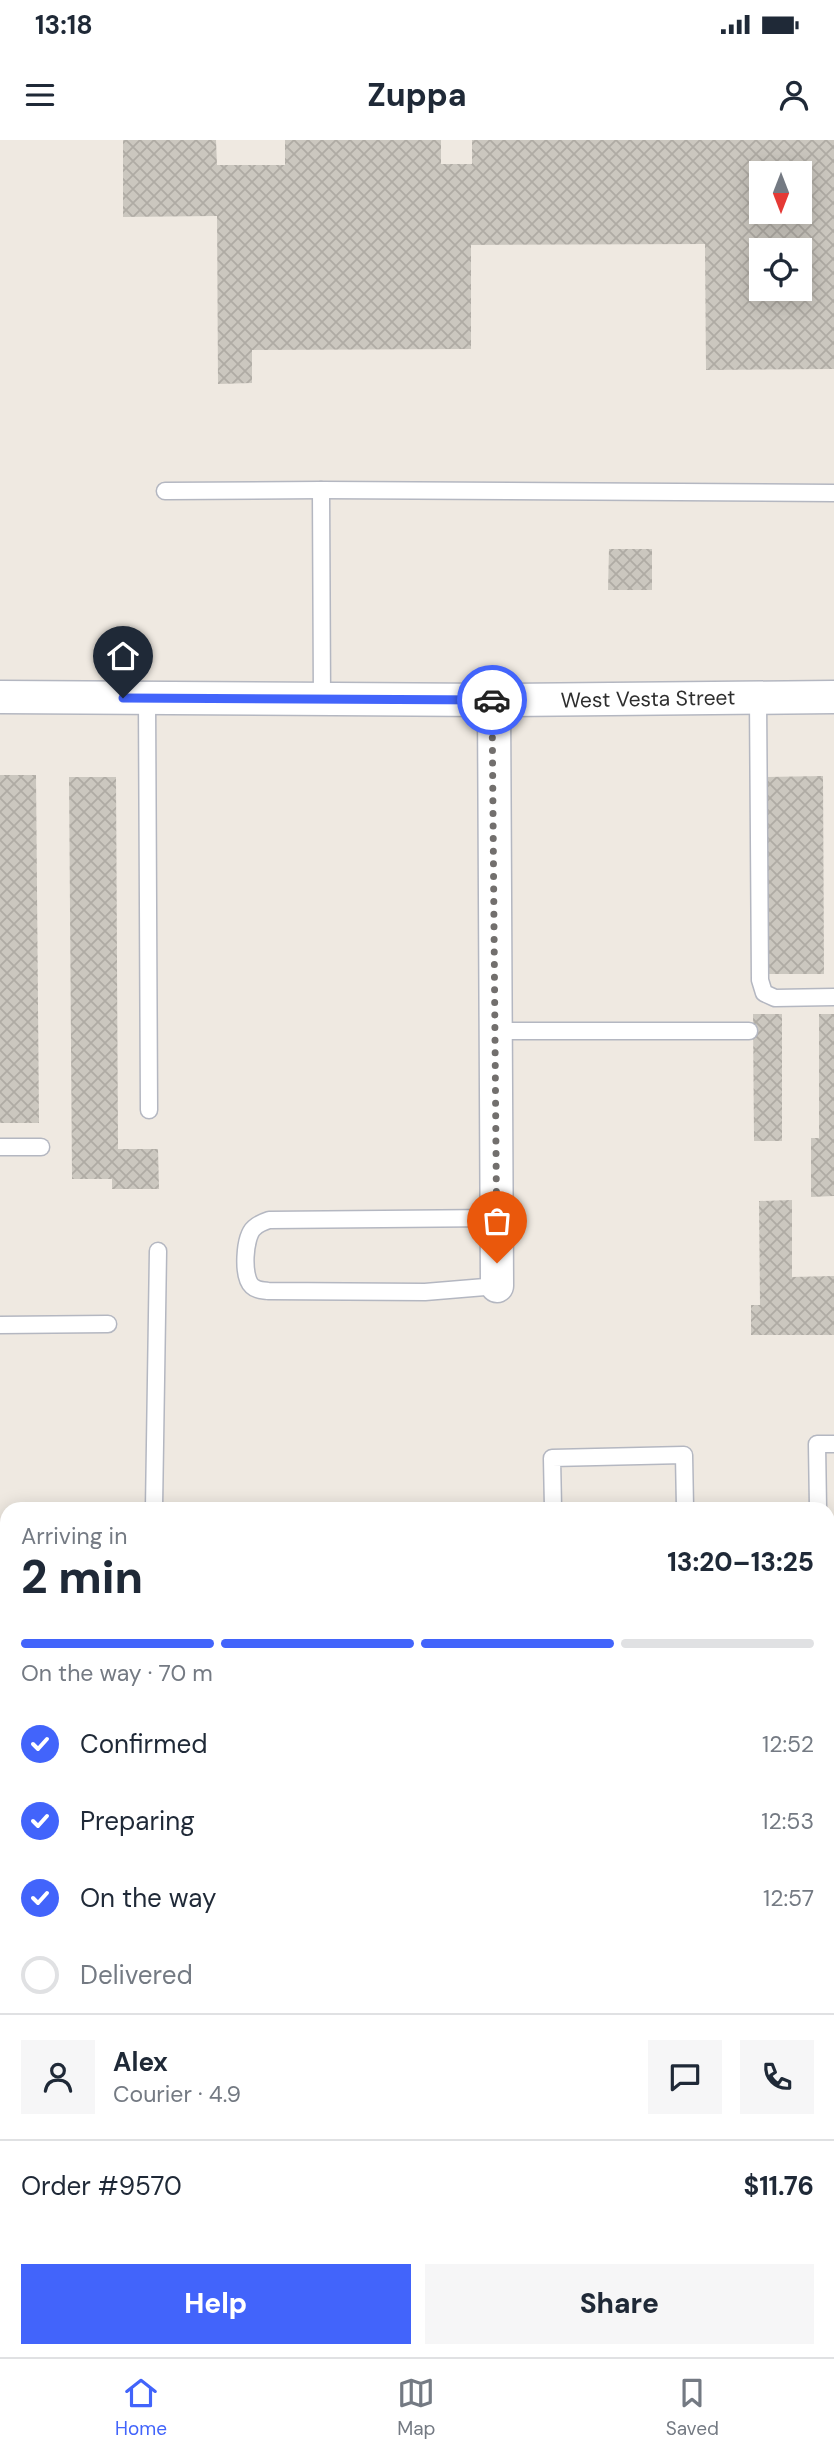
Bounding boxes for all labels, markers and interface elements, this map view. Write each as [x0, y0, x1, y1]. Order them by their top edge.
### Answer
text: 13:18 [35, 8, 93, 42]
text: Zuppa [367, 74, 467, 116]
icon: menu [21, 76, 59, 114]
icon: person [775, 76, 813, 114]
north arrow [749, 161, 812, 224]
map controls [749, 161, 812, 301]
button: locate [749, 238, 812, 301]
pin [93, 626, 153, 698]
icon: home [104, 637, 142, 675]
courier [457, 665, 527, 735]
icon: car [473, 681, 511, 719]
street label: West Vesta Street [561, 683, 735, 715]
pin [467, 1191, 527, 1263]
icon: bag [478, 1202, 516, 1240]
text: Arriving in [21, 1521, 127, 1551]
text: 13:20–13:25 [667, 1545, 814, 1579]
text: 2 min [21, 1547, 143, 1607]
text: On the way · 70 m [21, 1658, 213, 1688]
icon: check [21, 1725, 59, 1763]
text: Confirmed [80, 1727, 207, 1761]
text: 12:52 [762, 1729, 814, 1759]
icon: check [21, 1802, 59, 1840]
text: Preparing [80, 1804, 195, 1838]
text: 12:53 [761, 1806, 814, 1836]
icon: check [21, 1879, 59, 1917]
text: On the way [80, 1881, 216, 1915]
text: 12:57 [763, 1883, 814, 1913]
text: Delivered [80, 1958, 193, 1992]
button: person [21, 2040, 95, 2114]
button: chat [648, 2040, 722, 2114]
button: phone [740, 2040, 814, 2114]
text: Alex [113, 2045, 168, 2079]
text: Courier · 4.9 [113, 2079, 241, 2109]
text: Order #9570 [21, 2169, 182, 2203]
text: $11.76 [743, 2169, 814, 2203]
button: Help [21, 2264, 411, 2344]
button: Share [425, 2264, 814, 2344]
tab: Home [115, 2374, 167, 2441]
tab: Map [397, 2374, 435, 2441]
tab: Saved [666, 2374, 719, 2441]

